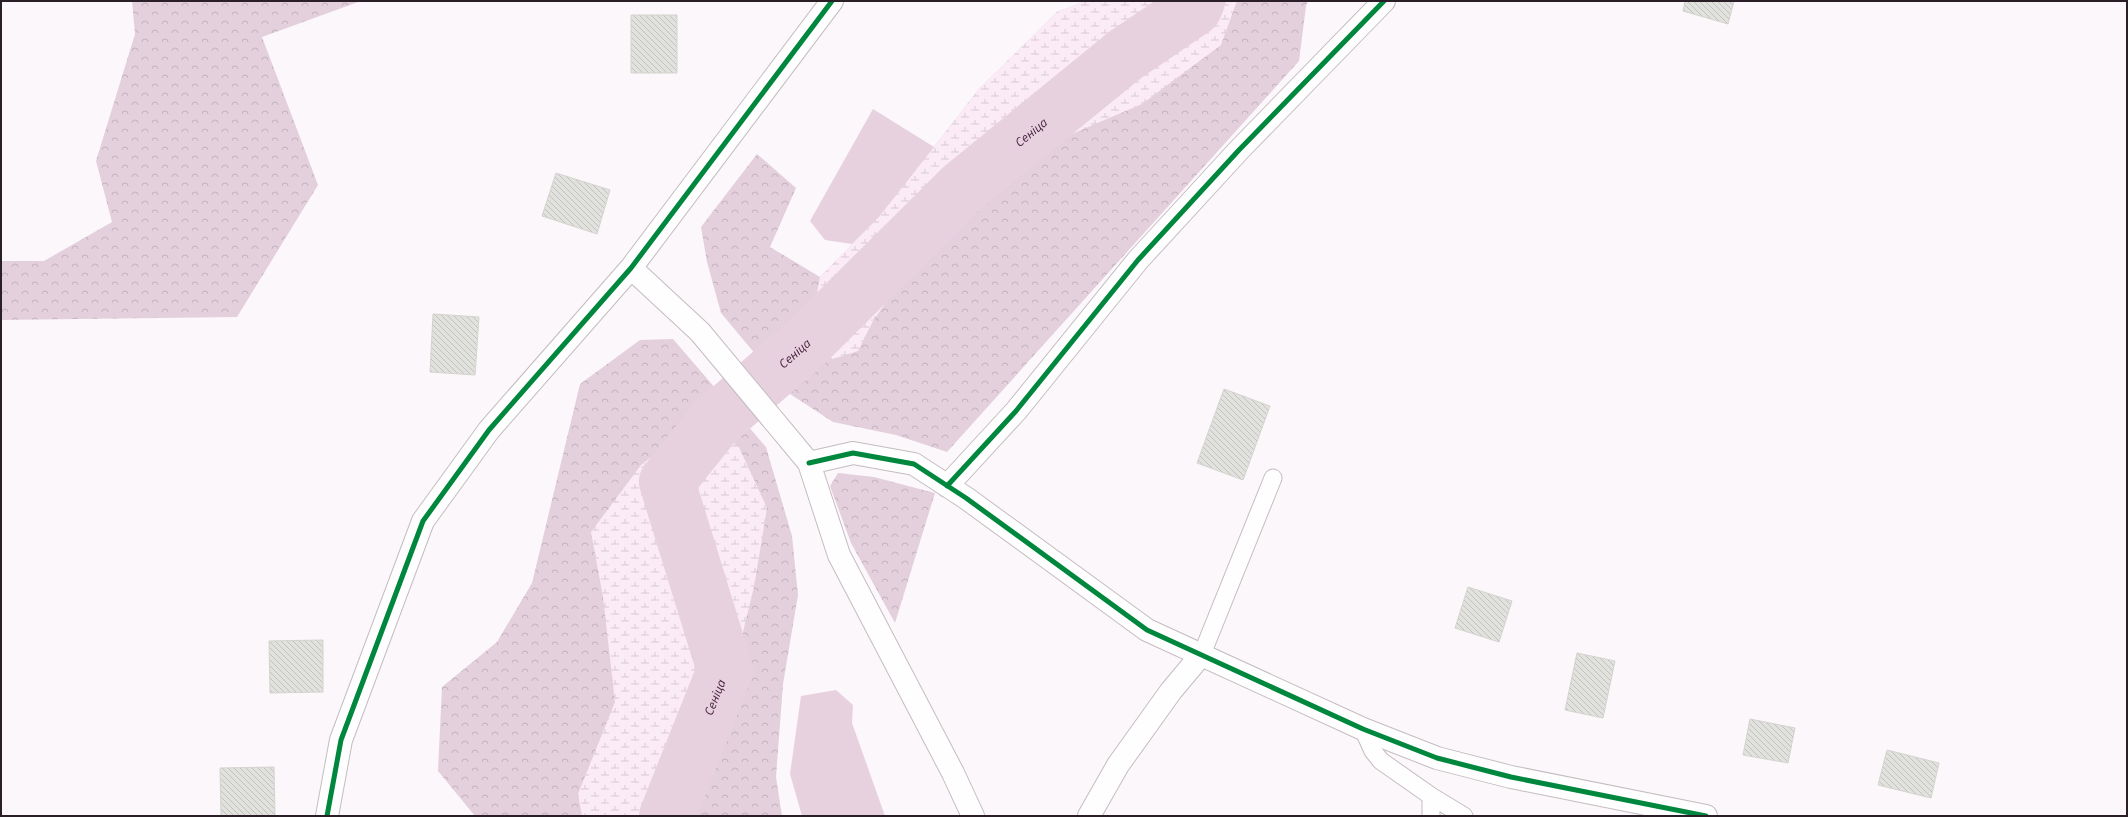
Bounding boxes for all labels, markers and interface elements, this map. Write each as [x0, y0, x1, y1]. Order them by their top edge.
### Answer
water label: Сеніца [1011, 114, 1052, 151]
water label: Сеніца [775, 335, 815, 373]
water label: Сеніца [700, 677, 730, 718]

